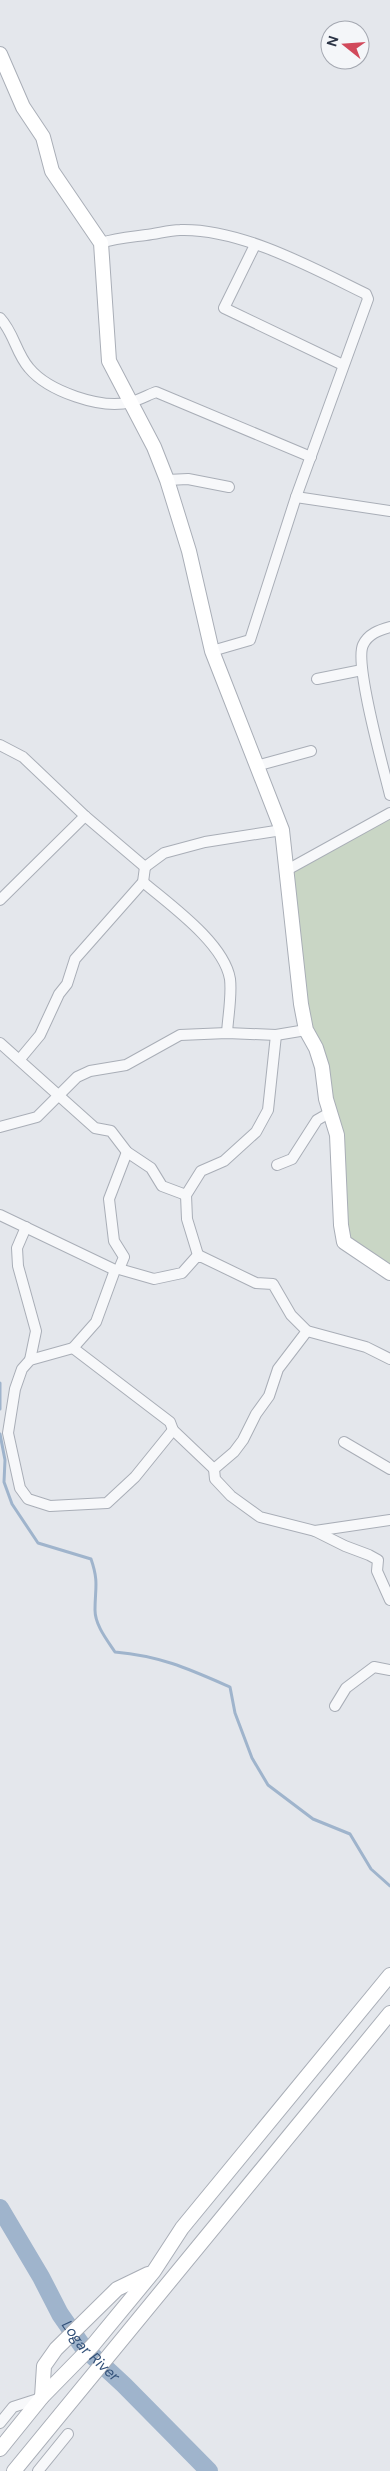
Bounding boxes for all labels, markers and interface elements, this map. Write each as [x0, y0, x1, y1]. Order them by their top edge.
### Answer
north arrow [320, 20, 370, 70]
text: N [322, 34, 343, 49]
water label: Logar River [57, 2316, 124, 2386]

